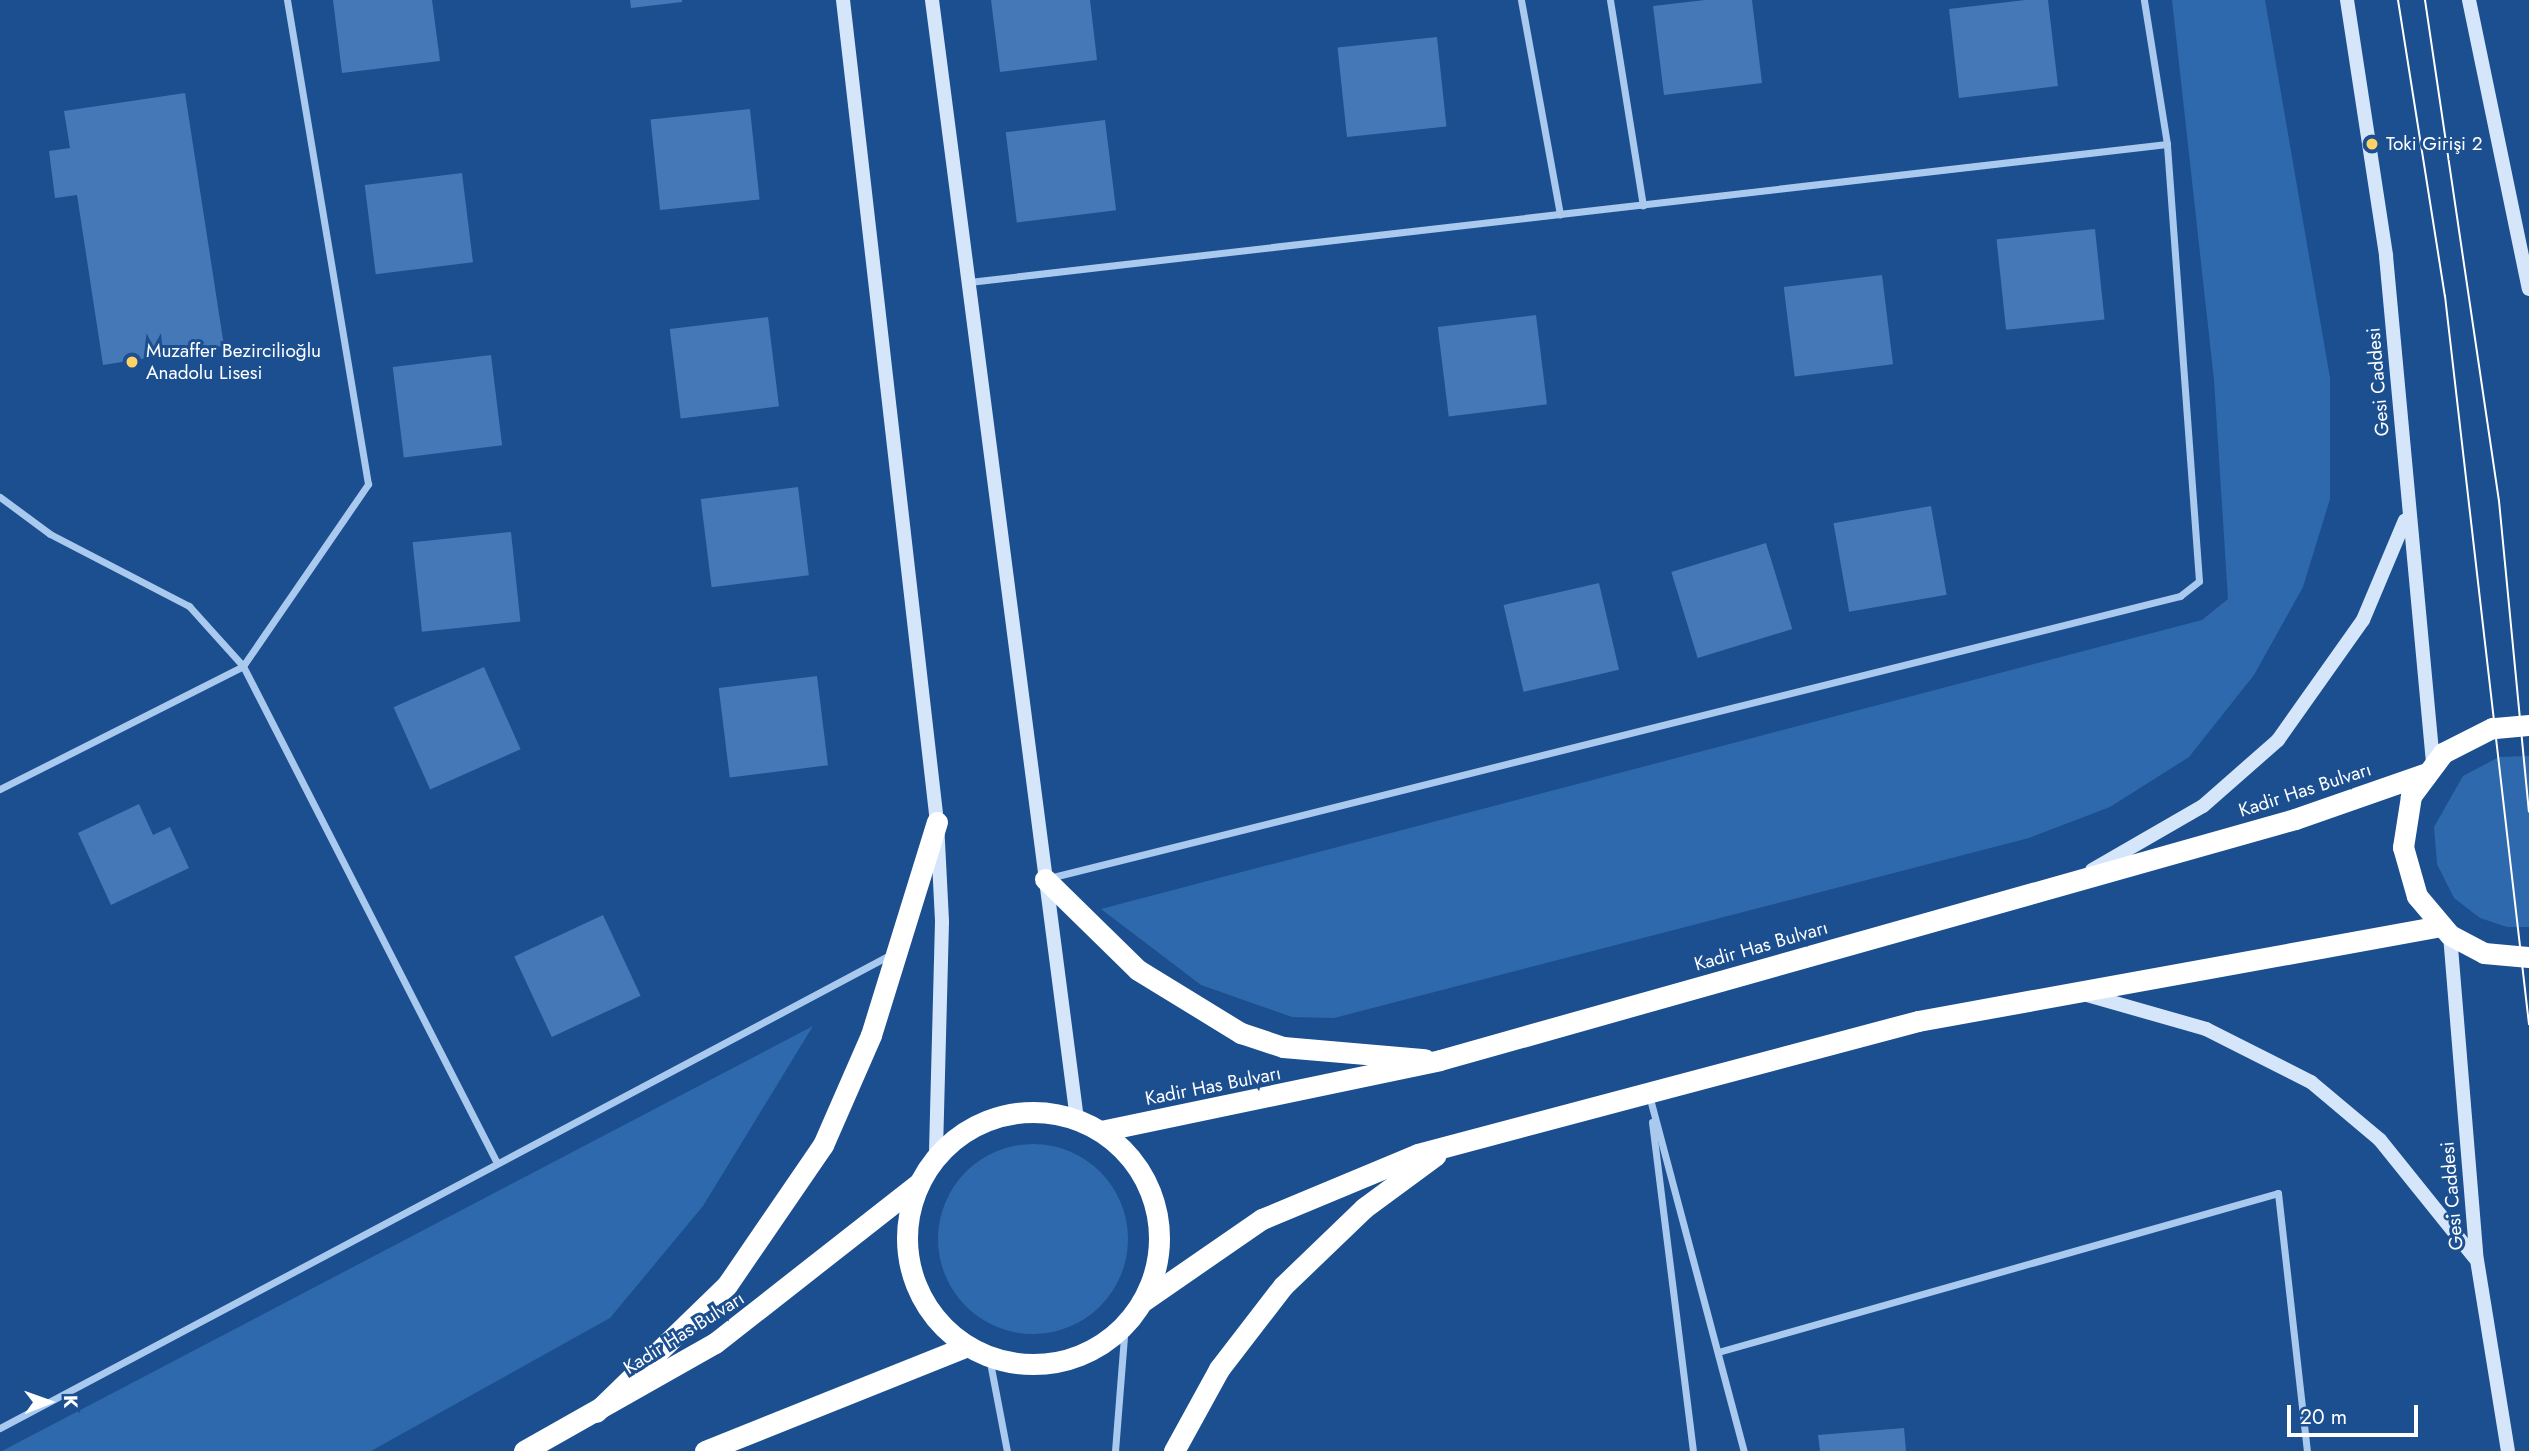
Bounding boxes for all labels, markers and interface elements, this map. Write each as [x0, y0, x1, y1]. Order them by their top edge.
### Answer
place label: Toki Girişi 2 [2386, 133, 2483, 155]
marker: Toki Girişi 2 [2364, 136, 2380, 152]
street label: Gesi Caddesi [2362, 327, 2394, 437]
place label: Muzaffer Bezircilioğlu Anadolu Lisesi [146, 340, 321, 384]
marker: Muzaffer Bezircilioğlu Anadolu Lisesi [124, 354, 140, 370]
street label: Kadir Has Bulvarı [2236, 758, 2374, 822]
street label: Kadir Has Bulvarı [1692, 916, 1830, 976]
street label: Kadir Has Bulvarı [1143, 1062, 1283, 1110]
street label: Gesi Caddesi [2436, 1141, 2468, 1251]
street label: Kadir Has Bulvarı [620, 1287, 748, 1379]
north arrow [14, 1367, 84, 1437]
scale bar [2291, 1392, 2422, 1436]
text: K [57, 1395, 84, 1409]
text: 20 m [2300, 1402, 2347, 1432]

